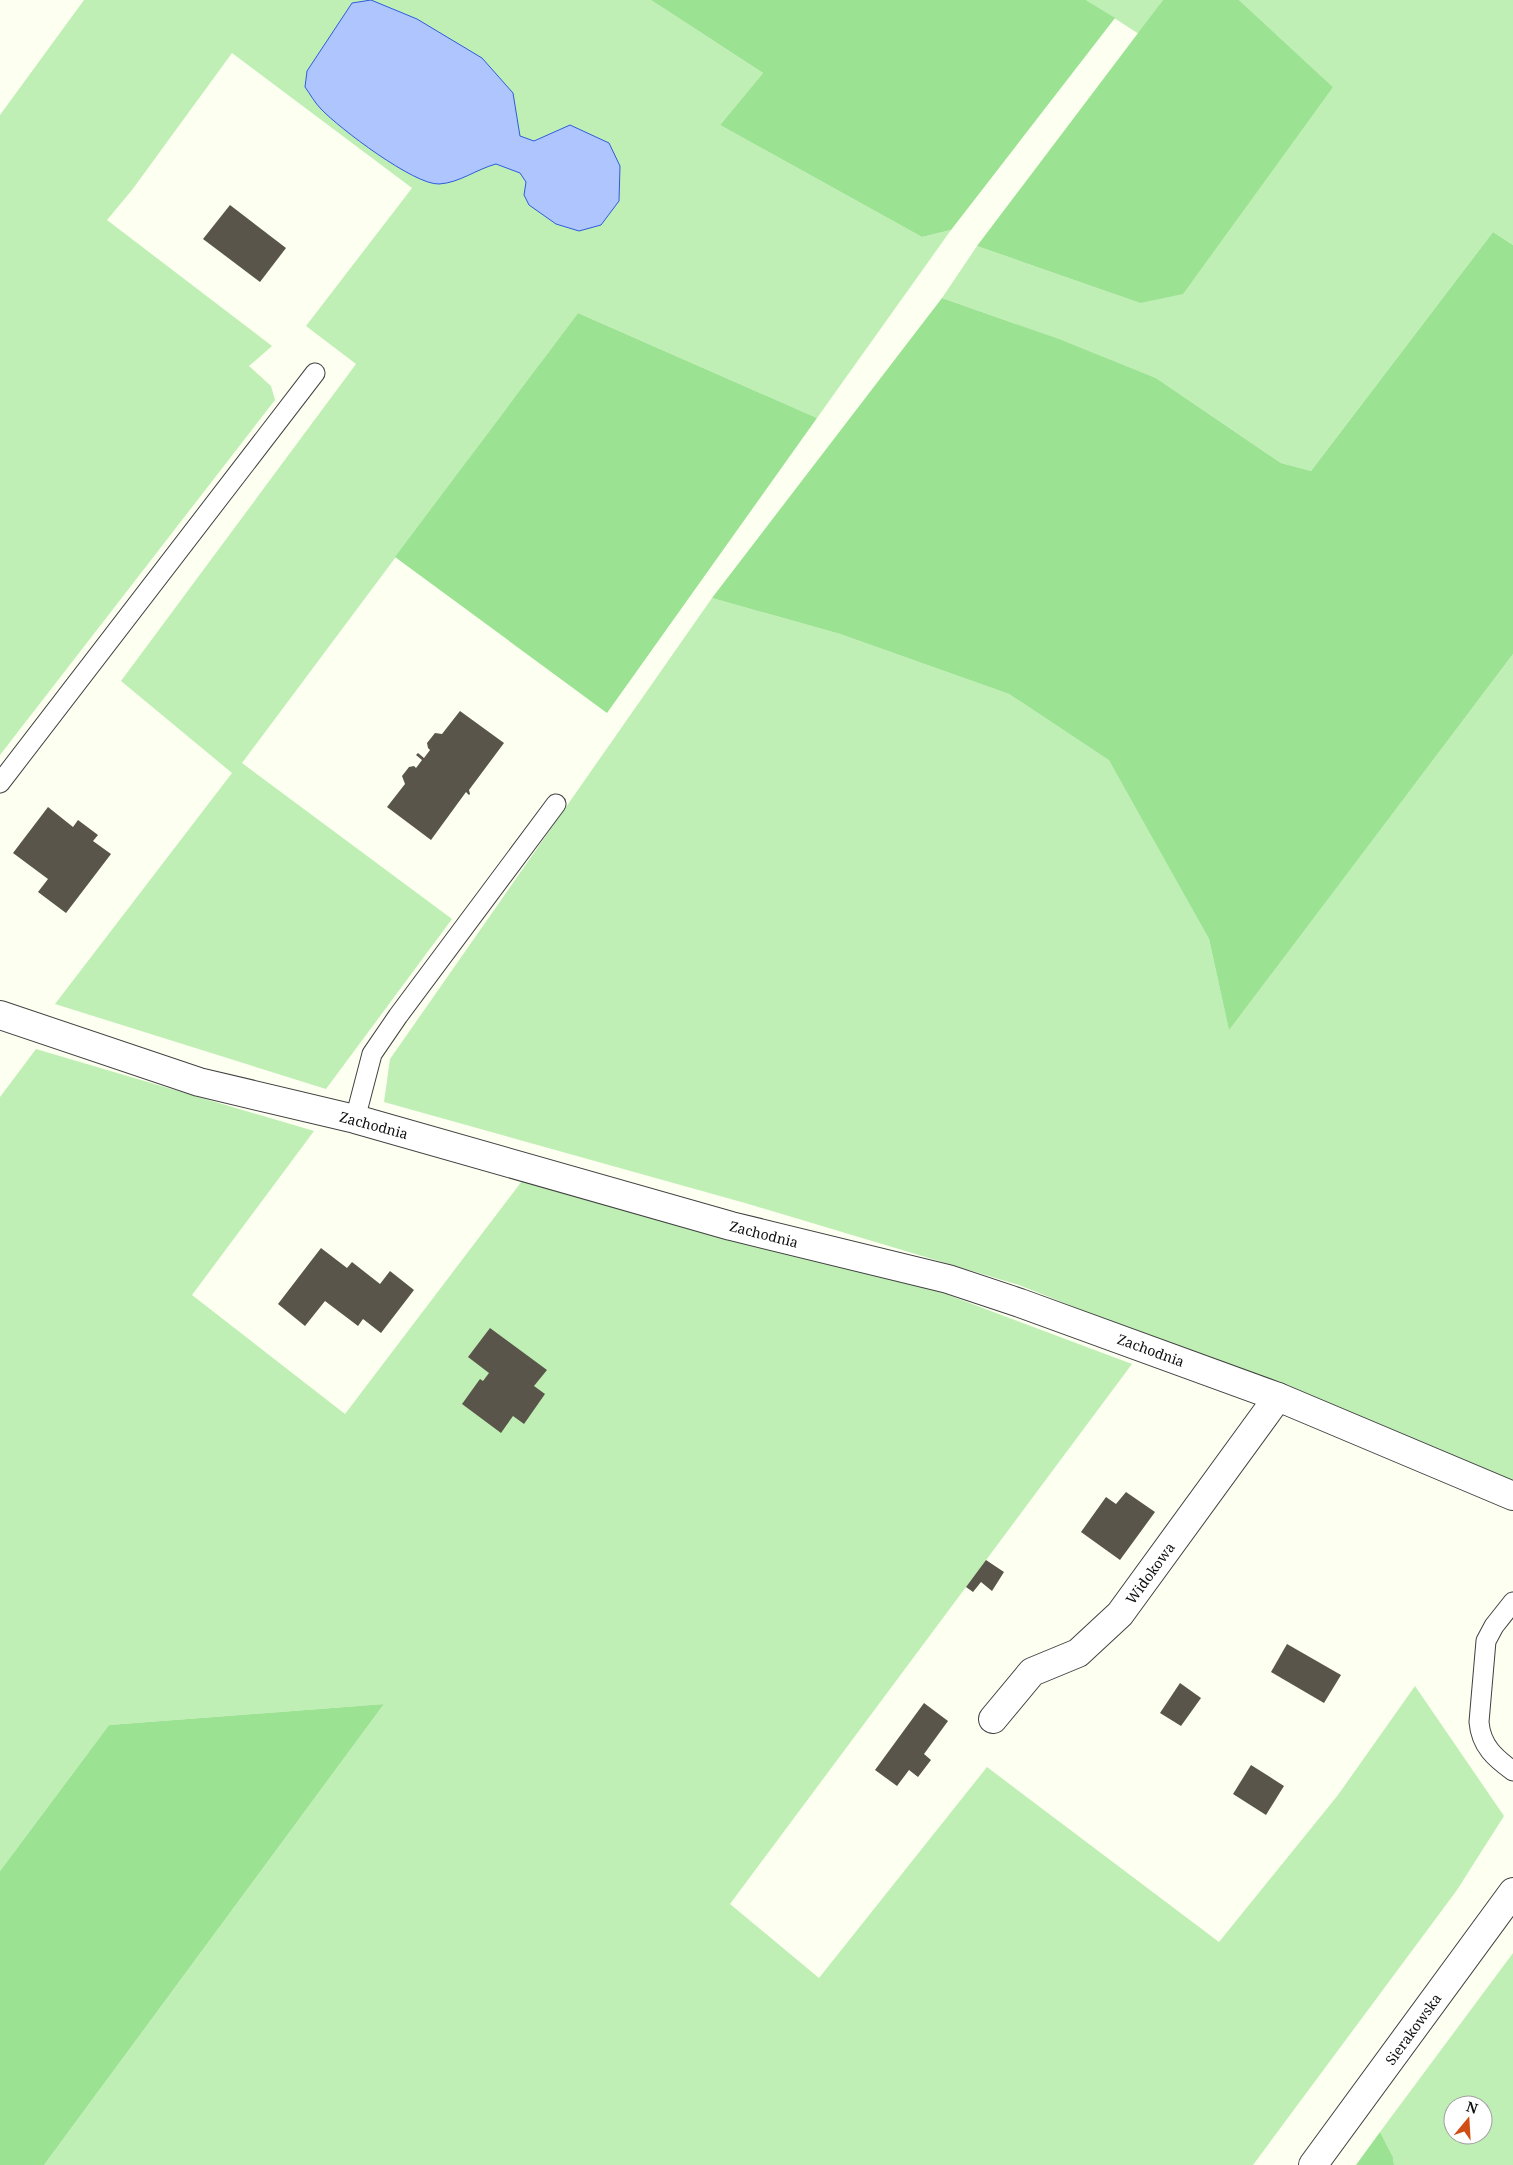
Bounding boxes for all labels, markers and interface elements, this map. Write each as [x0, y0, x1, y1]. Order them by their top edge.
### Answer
street label: Zachodnia [338, 1107, 410, 1143]
street label: Zachodnia [728, 1216, 800, 1252]
street label: Zachodnia [1115, 1329, 1187, 1371]
street label: Widokowa [1121, 1538, 1179, 1608]
street label: Sierakowska [1381, 1989, 1446, 2069]
north arrow [1443, 2095, 1493, 2145]
text: N [1464, 2096, 1480, 2118]

